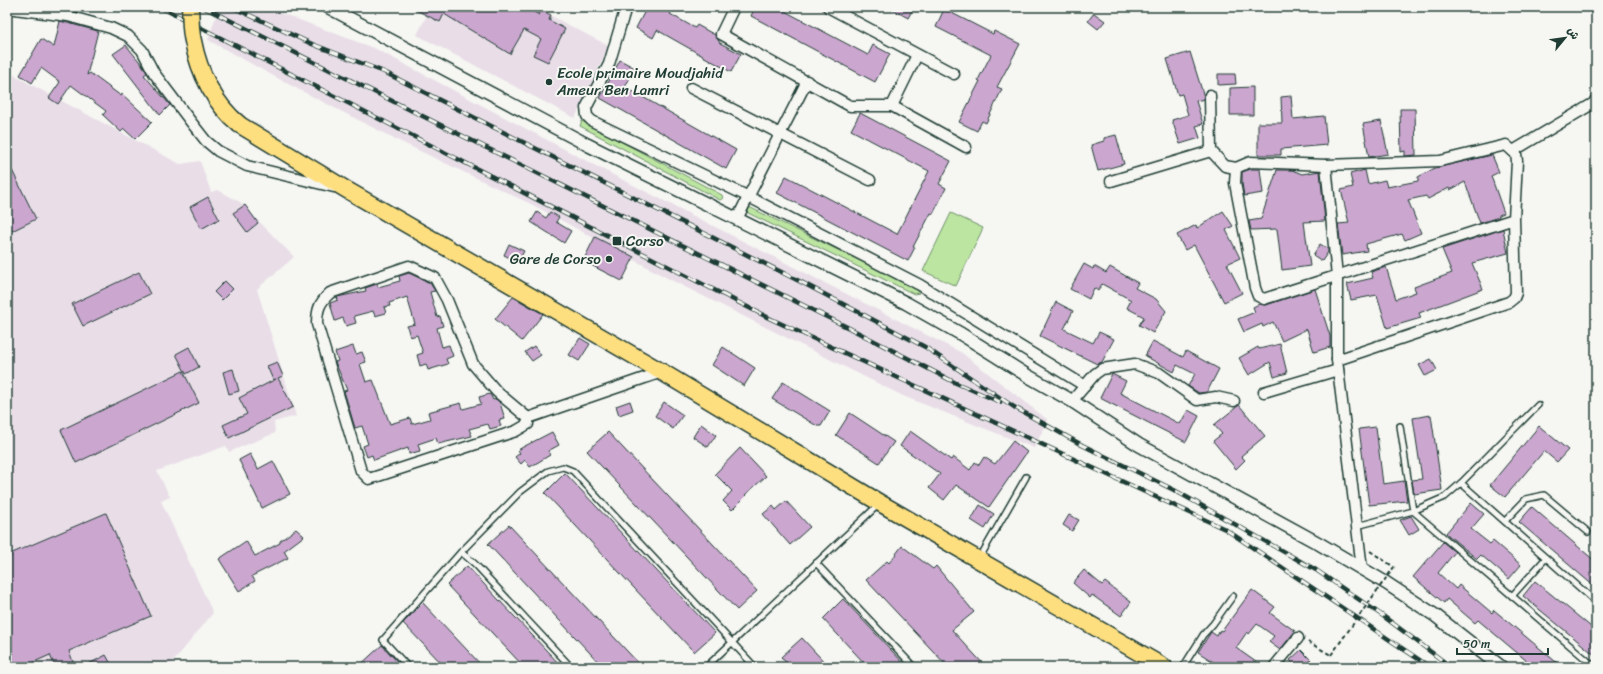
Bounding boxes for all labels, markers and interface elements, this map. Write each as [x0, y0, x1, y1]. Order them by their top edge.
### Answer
north arrow [1545, 18, 1585, 58]
text: ش [1562, 23, 1585, 43]
place label: Ecole primaire Moudjahid Ameur Ben Lamri [556, 60, 724, 103]
marker: Ecole primaire Moudjahid Ameur Ben Lamri [544, 77, 554, 87]
place label: Corso [626, 228, 664, 254]
marker: Corso [611, 235, 623, 247]
place label: Gare de Corso [510, 246, 601, 272]
marker: Gare de Corso [604, 254, 614, 264]
scale bar [1457, 630, 1548, 656]
text: 50 m [1463, 633, 1490, 655]

